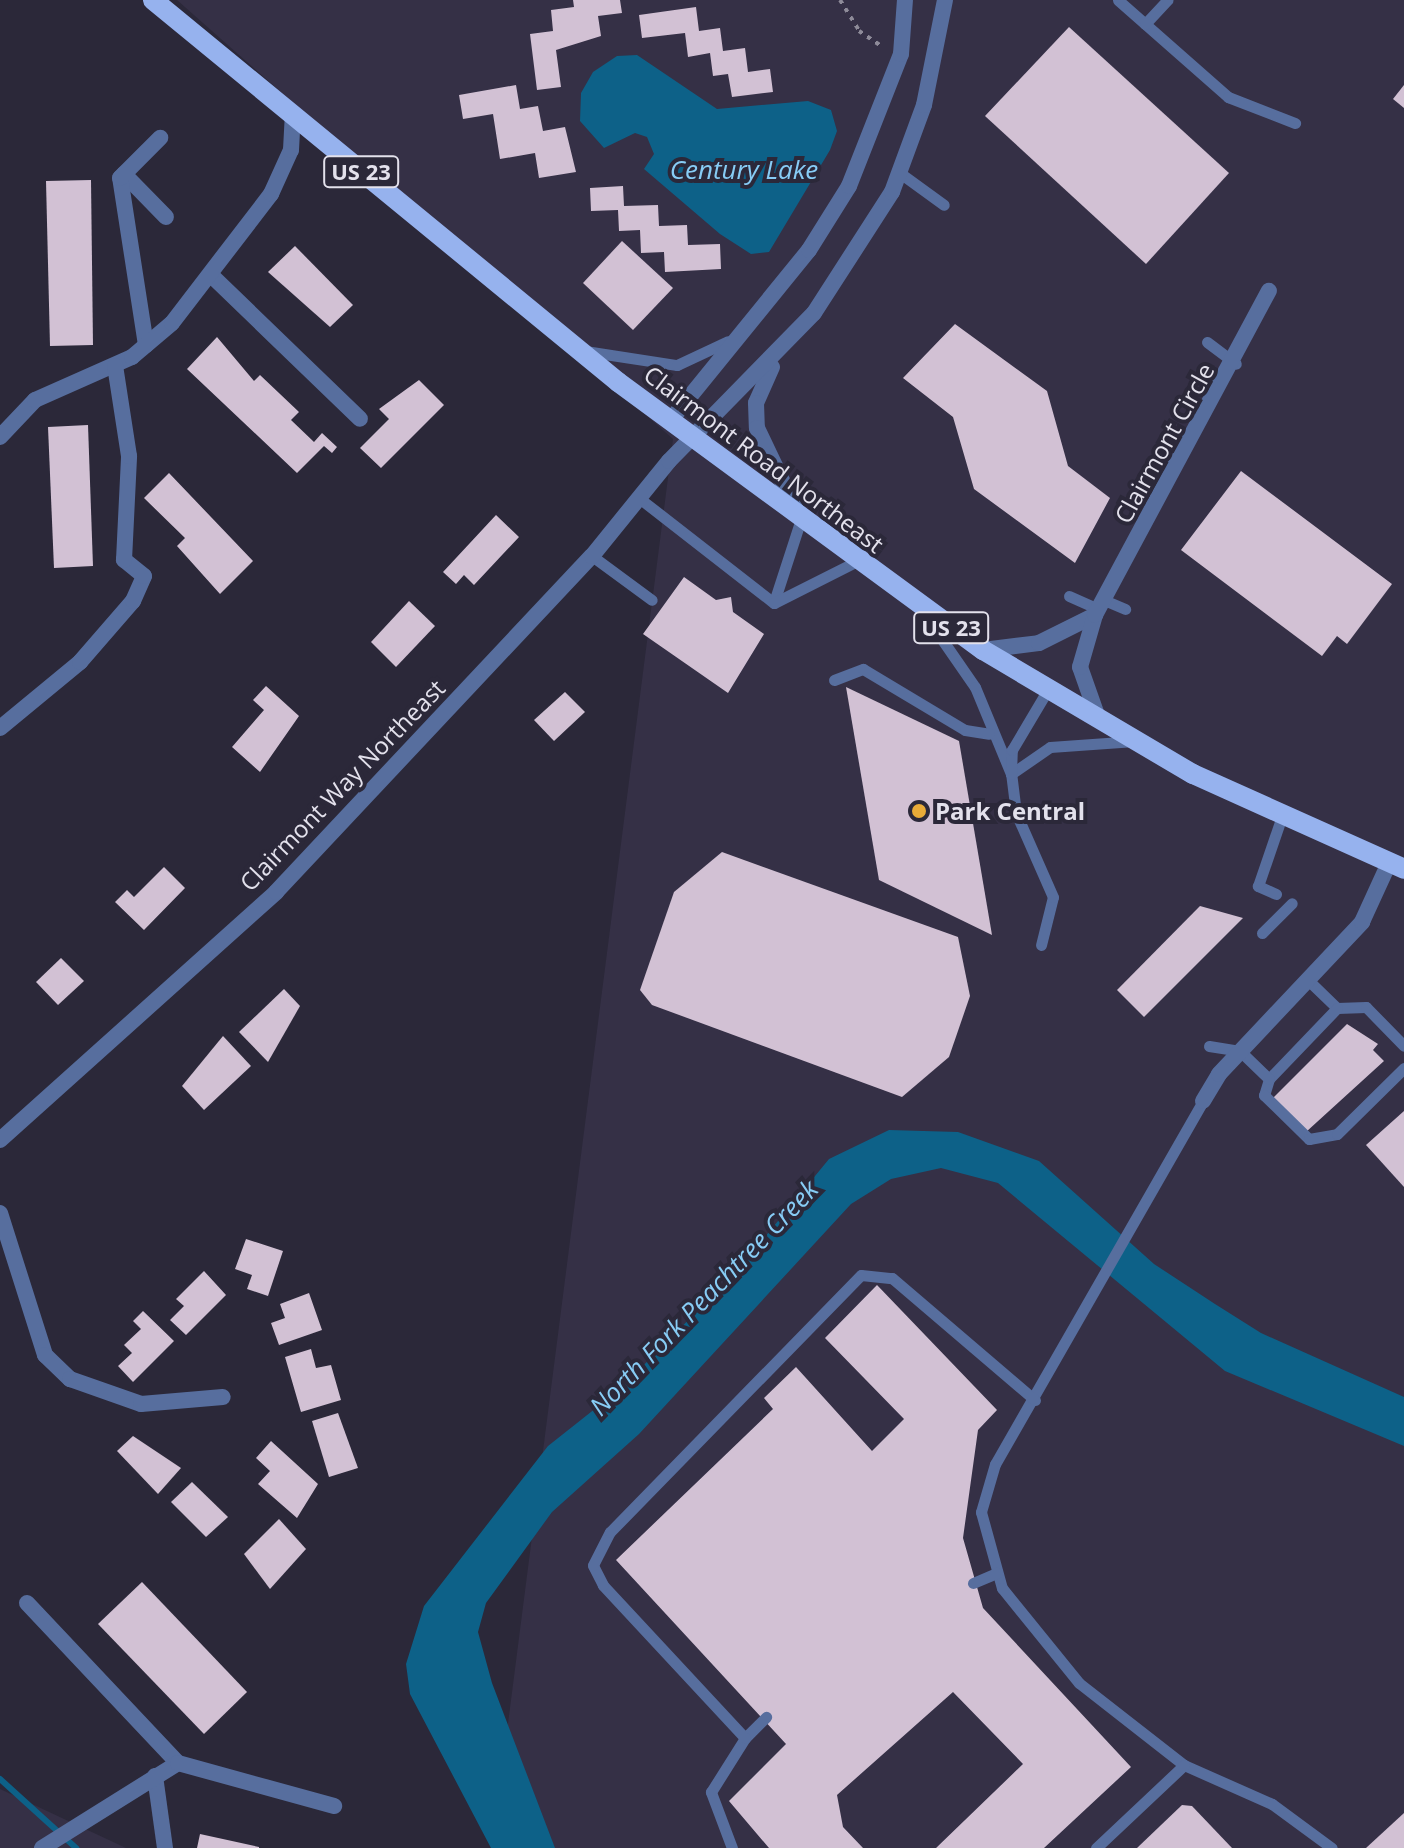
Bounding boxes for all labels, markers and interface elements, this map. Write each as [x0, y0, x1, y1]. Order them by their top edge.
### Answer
road number: US 23 [323, 154, 399, 190]
water label: Century Lake [670, 154, 818, 186]
street label: Clairmont Circle [1108, 358, 1220, 528]
street label: Clairmont Road Northeast [639, 360, 889, 558]
road number: US 23 [913, 610, 989, 646]
street label: Clairmont Way Northeast [233, 673, 451, 897]
place label: Park Central [935, 797, 1085, 825]
marker: Park Central [910, 802, 928, 820]
water label: North Fork Peachtree Creek [583, 1174, 825, 1422]

